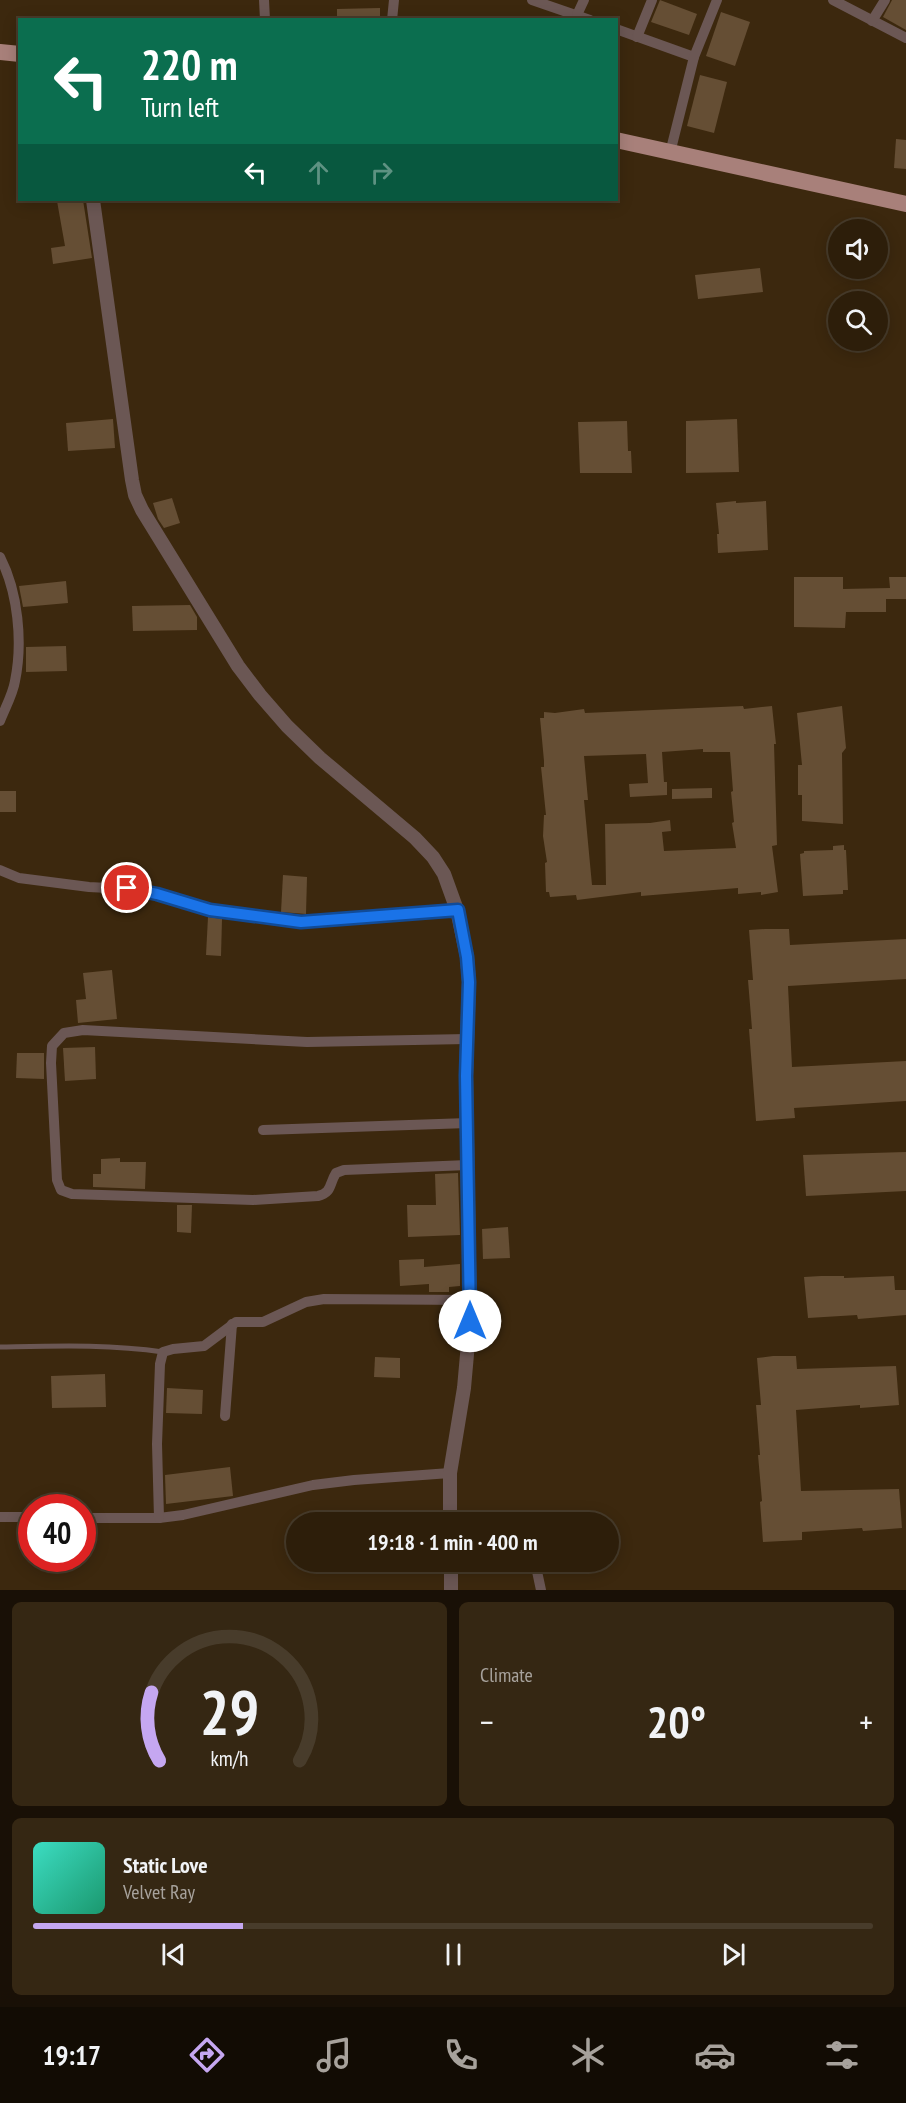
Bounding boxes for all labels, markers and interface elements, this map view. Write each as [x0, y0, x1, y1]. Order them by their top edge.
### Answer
text: 220 m [141, 37, 238, 92]
icon: left [42, 42, 120, 120]
text: Turn left [141, 90, 219, 124]
icon: left [239, 156, 272, 189]
icon: ahead [302, 156, 335, 189]
icon: right [365, 156, 398, 189]
map controls [828, 219, 888, 351]
button: sound [828, 219, 888, 279]
button: search [828, 291, 888, 351]
pin [101, 862, 152, 913]
icon: arrive [110, 871, 143, 904]
position arrow [438, 1289, 502, 1353]
speed limit sign: 40 [18, 1494, 96, 1572]
text: 19:18 · 1 min · 400 m [367, 1528, 538, 1556]
text: Climate [480, 1662, 533, 1688]
text: 29 [200, 1671, 259, 1752]
text: 20° [647, 1692, 706, 1750]
text: − [480, 1700, 494, 1743]
text: + [859, 1700, 873, 1743]
text: km/h [210, 1744, 249, 1772]
text: Static Love [123, 1851, 208, 1879]
text: Velvet Ray [123, 1879, 195, 1905]
icon: previous [157, 1938, 190, 1971]
icon: pause [437, 1938, 470, 1971]
icon: next [717, 1938, 750, 1971]
icon: directions [186, 2034, 228, 2076]
icon: music [313, 2034, 355, 2076]
icon: phone [440, 2034, 482, 2076]
icon: climate [567, 2034, 609, 2076]
icon: car [694, 2034, 736, 2076]
icon: filters [821, 2034, 863, 2076]
text: 19:17 [43, 2038, 101, 2072]

